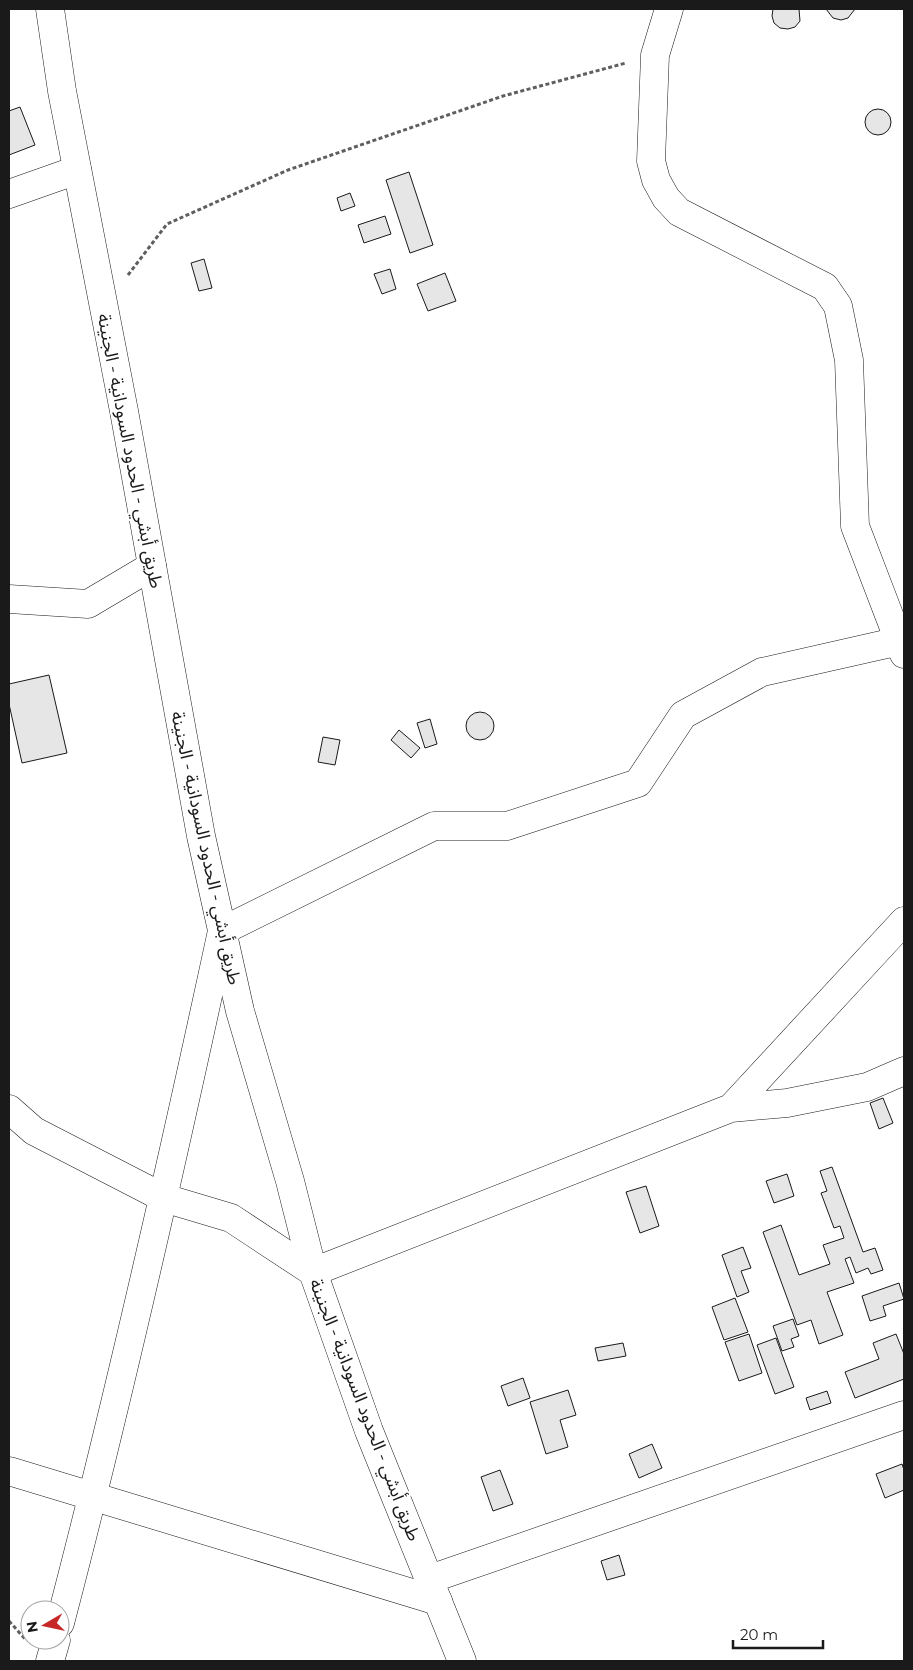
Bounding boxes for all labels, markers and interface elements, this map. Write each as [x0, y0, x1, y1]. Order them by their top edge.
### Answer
street label: طريق أبشي - الحدود السودانية - الجنينة [90, 312, 168, 591]
street label: طريق أبشي - الحدود السودانية - الجنينة [164, 709, 246, 987]
street label: طريق أبشي - الحدود السودانية - الجنينة [303, 1276, 426, 1545]
north arrow [20, 1600, 70, 1650]
scale bar [733, 1618, 823, 1650]
text: N [22, 1620, 42, 1634]
text: 20 m [740, 1625, 778, 1644]

